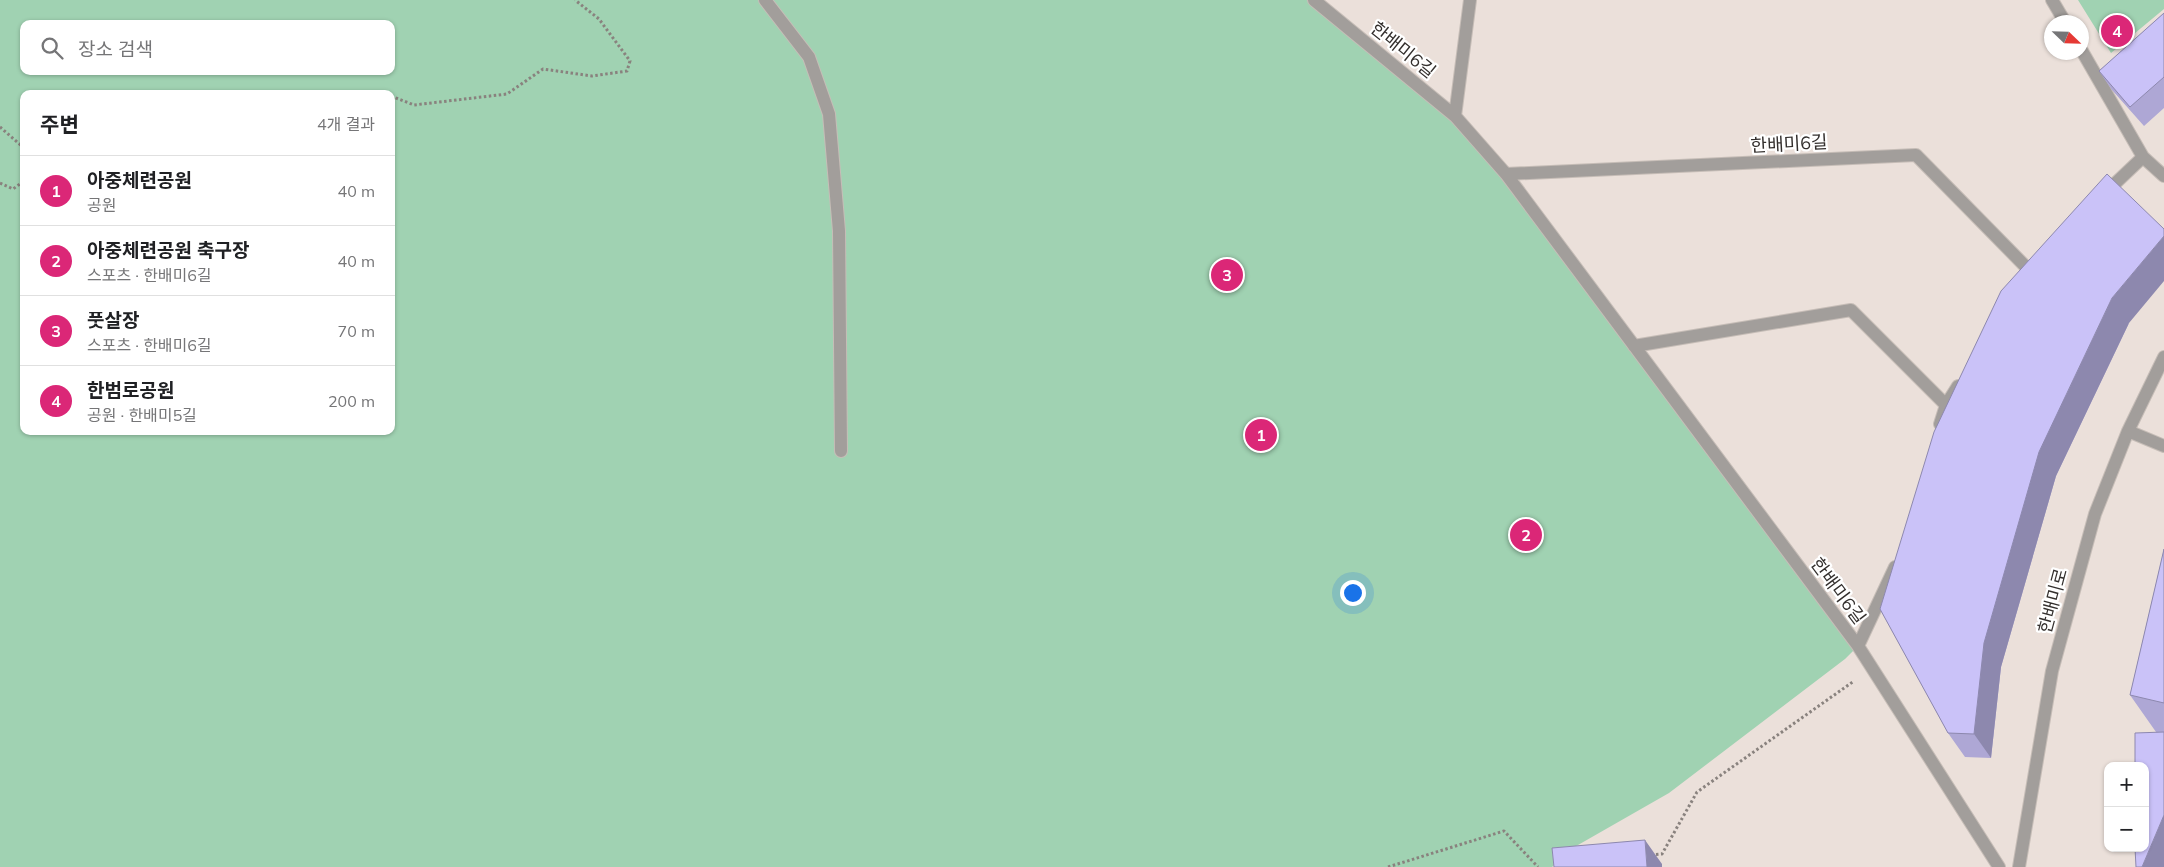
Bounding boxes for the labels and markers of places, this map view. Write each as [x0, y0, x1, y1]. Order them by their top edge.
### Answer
pin: 4 [2101, 12, 2133, 50]
pin: 3 [1211, 256, 1243, 294]
pin: 1 [1245, 416, 1277, 454]
pin: 2 [1510, 516, 1542, 554]

